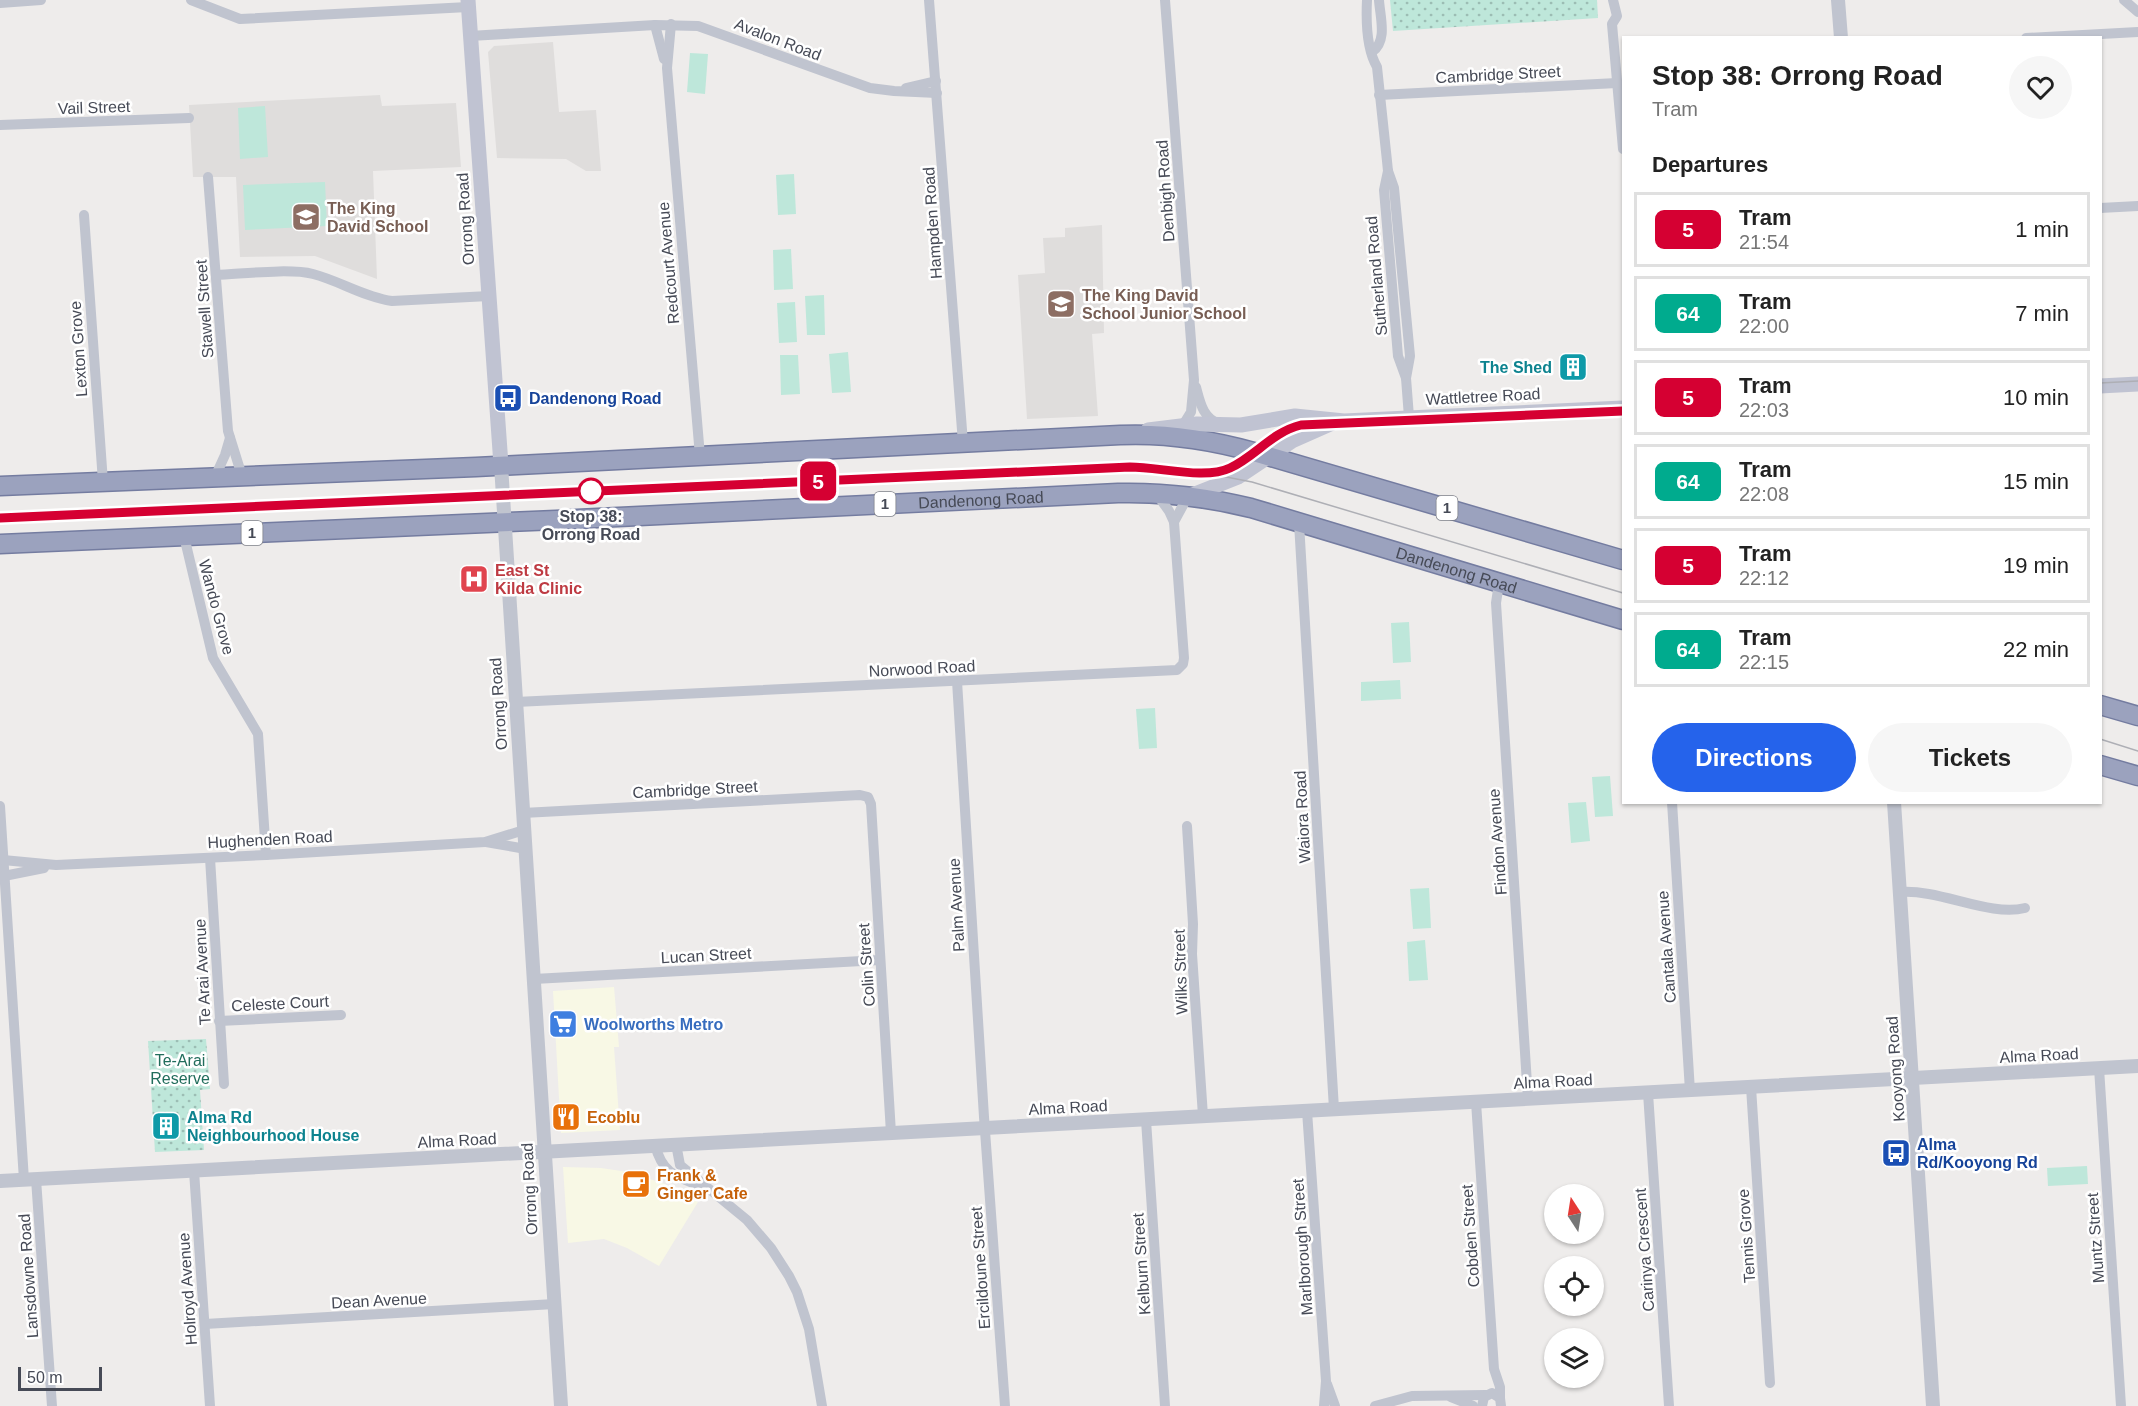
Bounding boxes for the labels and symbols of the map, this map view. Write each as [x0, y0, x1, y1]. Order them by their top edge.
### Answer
street label: Avalon Road [732, 15, 823, 64]
street label: Cambridge Street [1435, 63, 1562, 86]
street label: Vail Street [57, 98, 131, 117]
street label: Denbigh Road [1153, 139, 1178, 243]
street label: Hampden Road [920, 166, 945, 279]
street label: Orrong Road [454, 172, 477, 266]
place label: The King David School [327, 200, 428, 235]
school or university icon: The King David School [290, 201, 322, 233]
street label: Redcourt Avenue [655, 201, 682, 325]
street label: Sutherland Road [1363, 215, 1390, 337]
street label: Stawell Street [193, 259, 216, 359]
place label: The King David School Junior School [1082, 287, 1246, 322]
school or university icon: The King David School Junior School [1045, 288, 1077, 320]
street label: Lexton Grove [67, 300, 90, 397]
building icon: The Shed [1557, 351, 1589, 383]
place label: The Shed [1480, 359, 1552, 376]
bus stop icon: Dandenong Road [492, 382, 524, 414]
street label: Wattletree Road [1425, 385, 1541, 408]
place label: Dandenong Road [529, 390, 661, 407]
line badge: 5 [798, 462, 838, 500]
marker: Stop 38: Orrong Road [578, 478, 604, 504]
street label: Dandenong Road [918, 489, 1044, 512]
road number: 1 [874, 492, 896, 516]
road number: 1 [1436, 496, 1458, 520]
place label: Stop 38: Orrong Road [542, 508, 640, 543]
road number: 1 [242, 521, 262, 545]
street label: Dandenong Road [1394, 544, 1519, 597]
street label: Wando Grove [196, 558, 237, 657]
place label: East St Kilda Clinic [495, 562, 582, 597]
hospital icon: East St Kilda Clinic [458, 563, 490, 595]
street label: Orrong Road [487, 657, 510, 751]
street label: Norwood Road [868, 657, 976, 680]
street label: Waiora Road [1292, 770, 1313, 864]
street label: Cambridge Street [632, 778, 759, 801]
street label: Findon Avenue [1485, 788, 1510, 896]
street label: Hughenden Road [207, 828, 333, 851]
street label: Palm Avenue [946, 857, 967, 952]
street label: Cantala Avenue [1654, 890, 1679, 1004]
street label: Te Arai Avenue [191, 918, 214, 1026]
street label: Colin Street [855, 922, 878, 1007]
street label: Wilks Street [1170, 928, 1190, 1015]
street label: Lucan Street [660, 945, 752, 966]
street label: Celeste Court [231, 992, 330, 1015]
supermarket icon: Woolworths Metro [547, 1008, 579, 1040]
place label: Woolworths Metro [584, 1016, 723, 1033]
street label: Kooyong Road [1883, 1016, 1908, 1122]
street label: Alma Road [1999, 1045, 2079, 1066]
park label: Te-Arai Reserve [150, 1052, 210, 1087]
street label: Alma Road [1513, 1071, 1593, 1092]
street label: Alma Road [1028, 1097, 1108, 1118]
restaurant icon: Ecoblu [550, 1101, 582, 1133]
place label: Alma Rd Neighbourhood House [187, 1109, 360, 1144]
place label: Ecoblu [587, 1109, 640, 1126]
building icon: Alma Rd Neighbourhood House [150, 1110, 182, 1142]
street label: Alma Road [417, 1130, 497, 1151]
place label: Alma Rd/Kooyong Rd [1917, 1136, 2038, 1171]
bus stop icon: Alma Rd/Kooyong Rd [1880, 1137, 1912, 1169]
street label: Orrong Road [519, 1142, 540, 1236]
place label: Frank & Ginger Cafe [657, 1167, 748, 1202]
cafe icon: Frank & Ginger Cafe [620, 1168, 652, 1200]
street label: Marlborough Street [1289, 1178, 1316, 1316]
street label: Cobden Street [1458, 1183, 1483, 1288]
north arrow [1544, 1184, 1604, 1244]
street label: Carinya Crescent [1632, 1187, 1657, 1312]
street label: Tennis Grove [1735, 1188, 1758, 1284]
street label: Muntz Street [2084, 1192, 2107, 1284]
street label: Ercildoune Street [968, 1206, 993, 1330]
street label: Kelburn Street [1129, 1212, 1154, 1316]
street label: Lansdowne Road [16, 1213, 41, 1339]
street label: Holroyd Avenue [175, 1232, 200, 1346]
street label: Dean Avenue [331, 1289, 427, 1311]
scale bar [18, 1364, 102, 1392]

